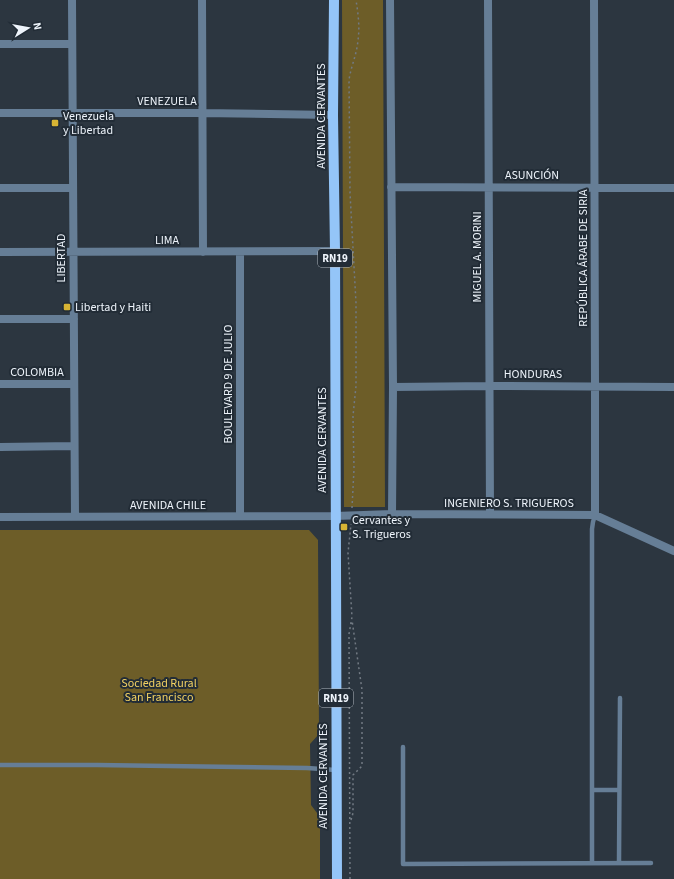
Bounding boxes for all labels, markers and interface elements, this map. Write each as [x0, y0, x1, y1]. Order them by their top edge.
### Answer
north arrow [8, 8, 48, 48]
text: N [29, 21, 45, 31]
street label: AVENIDA CERVANTES [313, 63, 330, 169]
street label: VENEZUELA [137, 93, 197, 110]
place label: Venezuela y Libertad [63, 108, 114, 139]
marker: Venezuela y Libertad [50, 118, 60, 128]
street label: ASUNCIÓN [505, 167, 559, 184]
street label: REPÚBLICA ÁRABE DE SIRIA [575, 189, 592, 327]
street label: MIGUEL A. MORINI [469, 211, 486, 303]
street label: LIMA [155, 232, 180, 249]
street label: LIBERTAD [53, 234, 70, 282]
road number: RN19 [318, 249, 352, 267]
place label: Libertad y Haiti [75, 299, 151, 316]
marker: Libertad y Haiti [62, 302, 72, 312]
street label: BOULEVARD 9 DE JULIO [220, 324, 237, 443]
street label: COLOMBIA [10, 364, 64, 381]
street label: HONDURAS [504, 366, 562, 383]
street label: AVENIDA CERVANTES [314, 387, 331, 493]
street label: INGENIERO S. TRIGUEROS [444, 495, 574, 512]
street label: AVENIDA CHILE [130, 497, 206, 514]
place label: Cervantes y S. Trigueros [352, 512, 411, 543]
marker: Cervantes y S. Trigueros [339, 522, 349, 532]
park label: Sociedad Rural San Francisco [121, 675, 197, 706]
road number: RN19 [319, 689, 353, 707]
street label: AVENIDA CERVANTES [315, 723, 332, 829]

